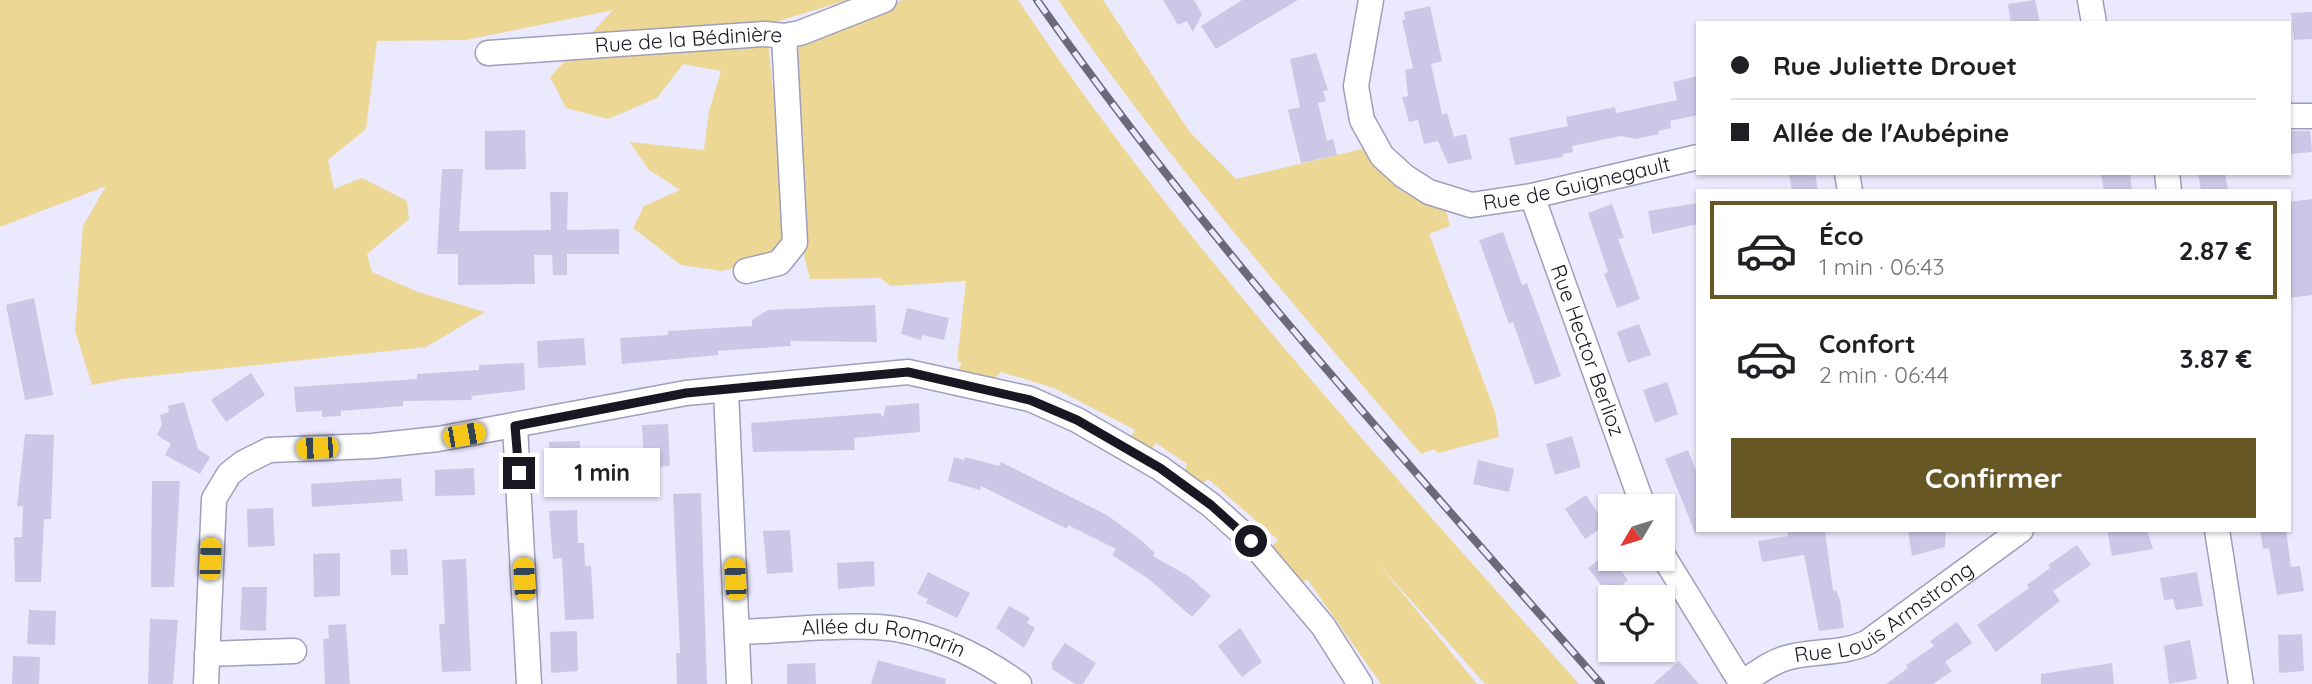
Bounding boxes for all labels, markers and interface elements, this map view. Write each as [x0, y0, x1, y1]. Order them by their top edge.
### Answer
street label: Rue de la Bédinière [594, 20, 784, 58]
text: Rue Juliette Drouet [1773, 49, 2017, 82]
text: Allée de l'Aubépine [1773, 116, 2009, 149]
street label: Rue de Guignegault [1481, 150, 1673, 215]
icon: car [1735, 219, 1798, 282]
text: Éco [1819, 219, 1864, 252]
text: 2.87 € [2179, 234, 2252, 267]
text: 1 min · 06:43 [1819, 252, 1945, 281]
street label: Rue Hector Berlioz [1546, 261, 1631, 439]
icon: car [1735, 327, 1798, 390]
text: Confort [1819, 327, 1916, 360]
text: 3.87 € [2179, 342, 2252, 375]
text: 2 min · 06:44 [1819, 360, 1949, 389]
car [442, 421, 487, 449]
car [296, 437, 339, 459]
button: Confirmer [1731, 438, 2256, 518]
callout: 1 min [544, 448, 659, 498]
route end [503, 457, 535, 489]
text: 1 min [574, 458, 630, 487]
north arrow [1598, 494, 1675, 570]
map controls [1598, 494, 1675, 662]
route start [1235, 525, 1267, 557]
car [199, 538, 222, 580]
street label: Rue Louis Armstrong [1792, 555, 1978, 668]
car [513, 557, 536, 601]
car [724, 557, 747, 601]
button: locate [1598, 585, 1675, 662]
street label: Allée du Romarin [801, 612, 970, 662]

